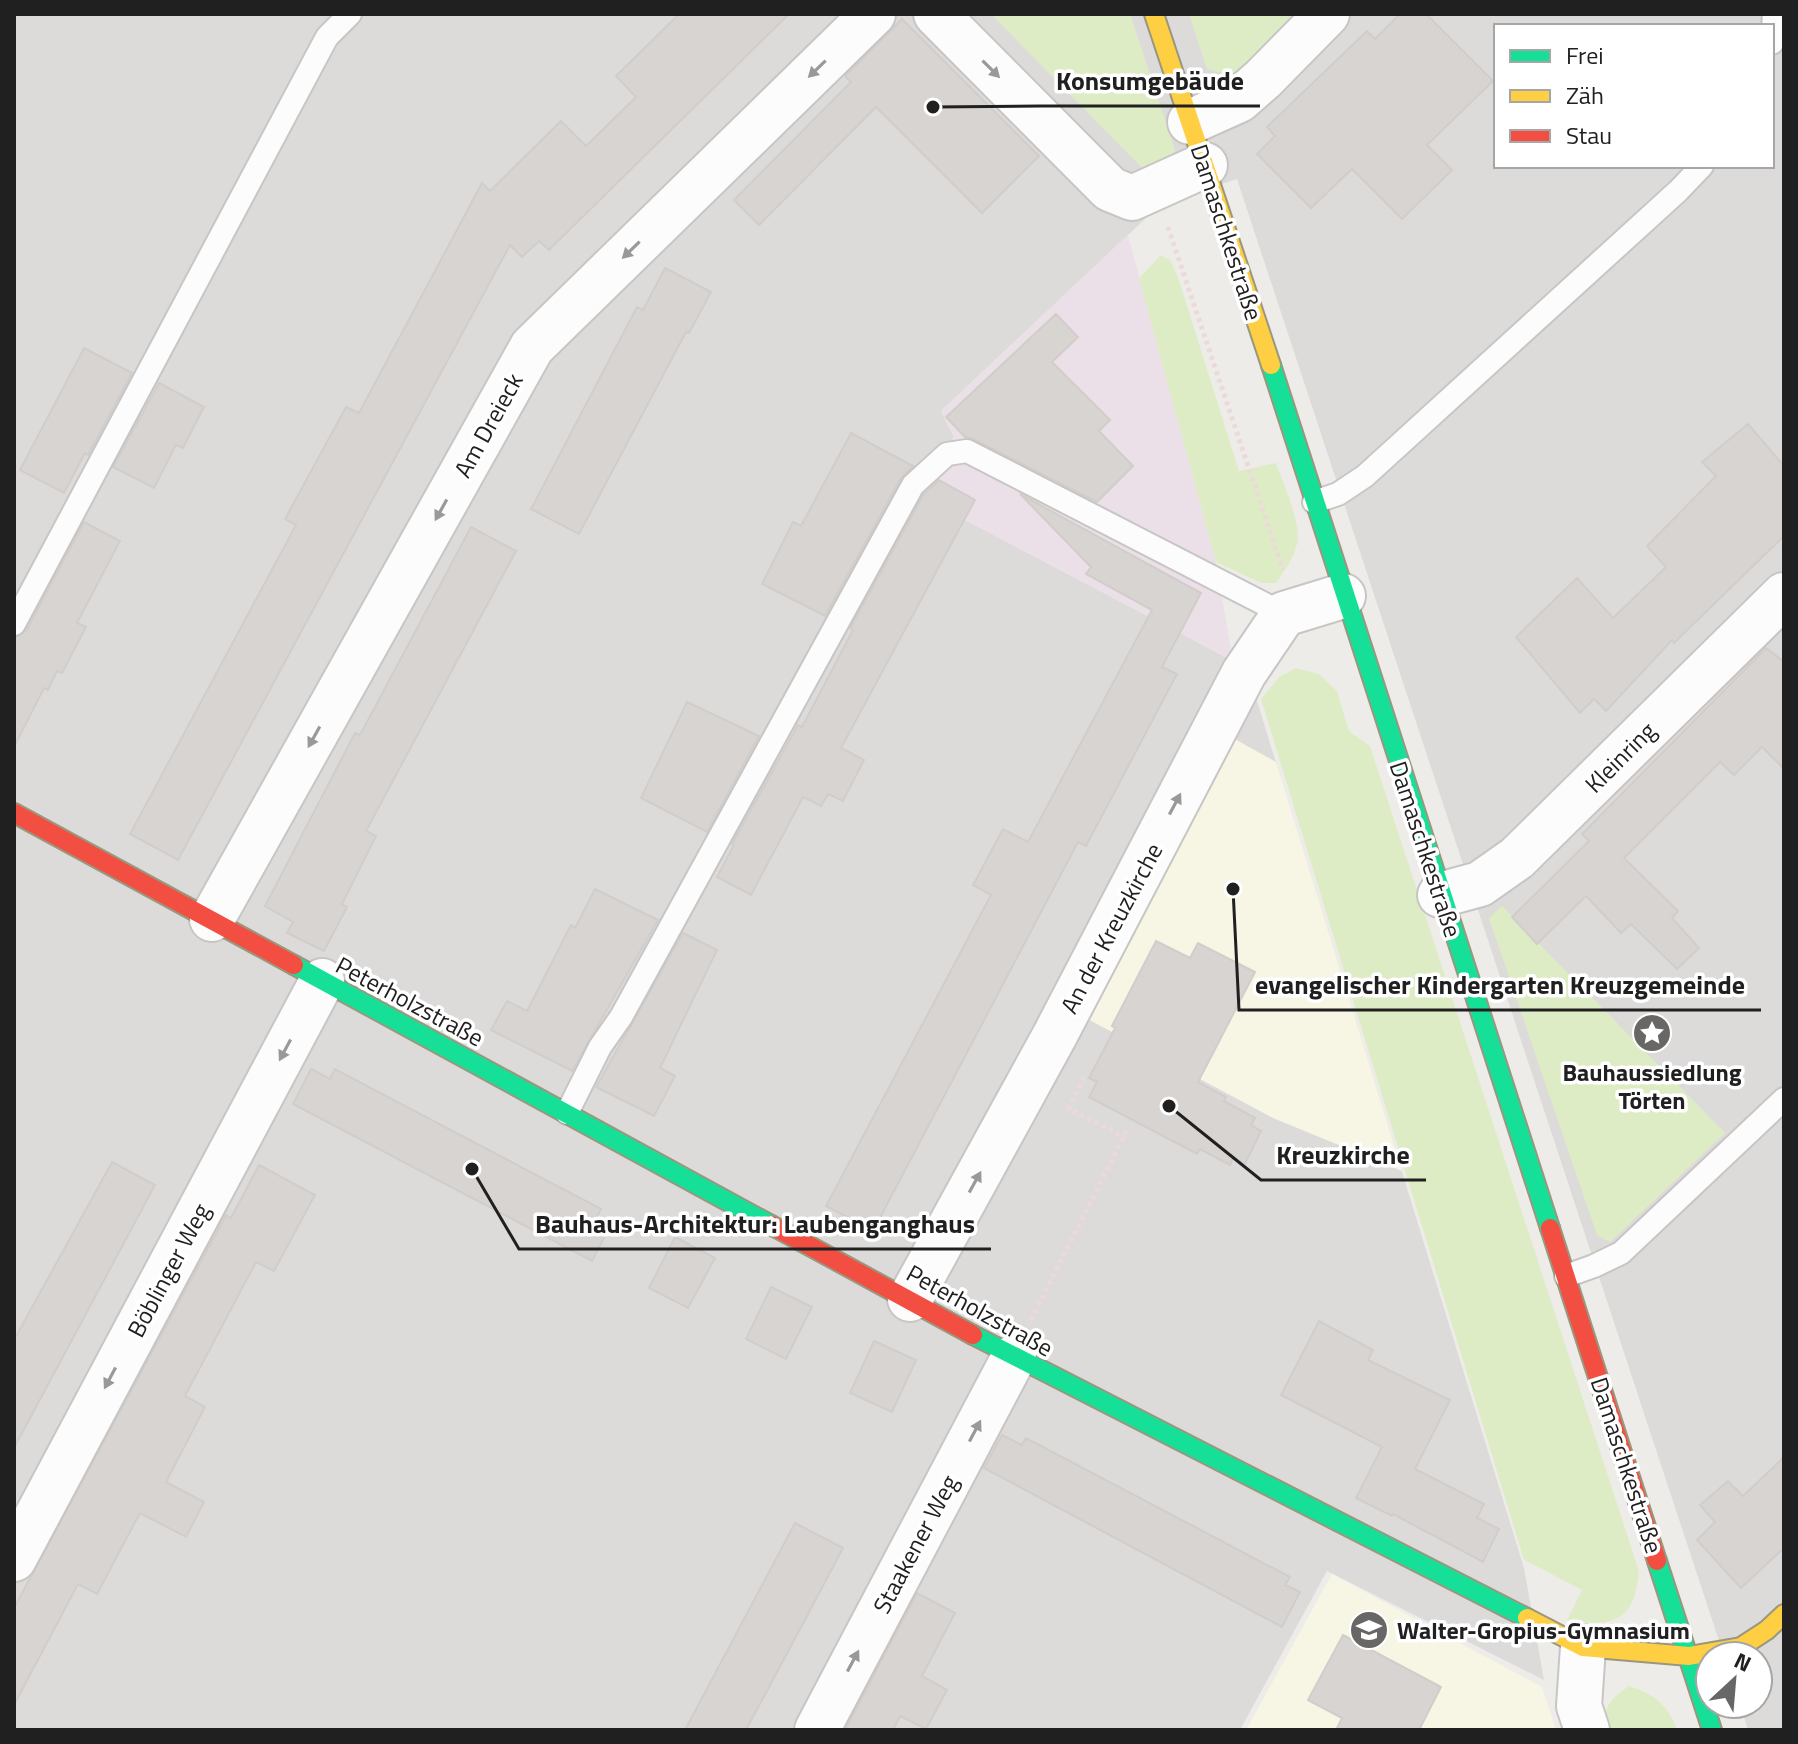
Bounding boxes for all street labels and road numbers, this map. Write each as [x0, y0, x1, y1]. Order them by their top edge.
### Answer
street label: Damaschkestraße [1182, 139, 1272, 325]
street label: Am Dreieck [444, 366, 532, 484]
street label: Kleinring [1576, 713, 1664, 801]
street label: Damaschkestraße [1381, 756, 1471, 942]
street label: An der Kreuzkirche [1051, 836, 1171, 1020]
street label: Peterholzstraße [330, 947, 490, 1055]
street label: Böblinger Weg [118, 1197, 218, 1343]
street label: Peterholzstraße [900, 1255, 1060, 1365]
street label: Damaschkestraße [1582, 1372, 1672, 1558]
street label: Staakener Weg [863, 1468, 967, 1620]

